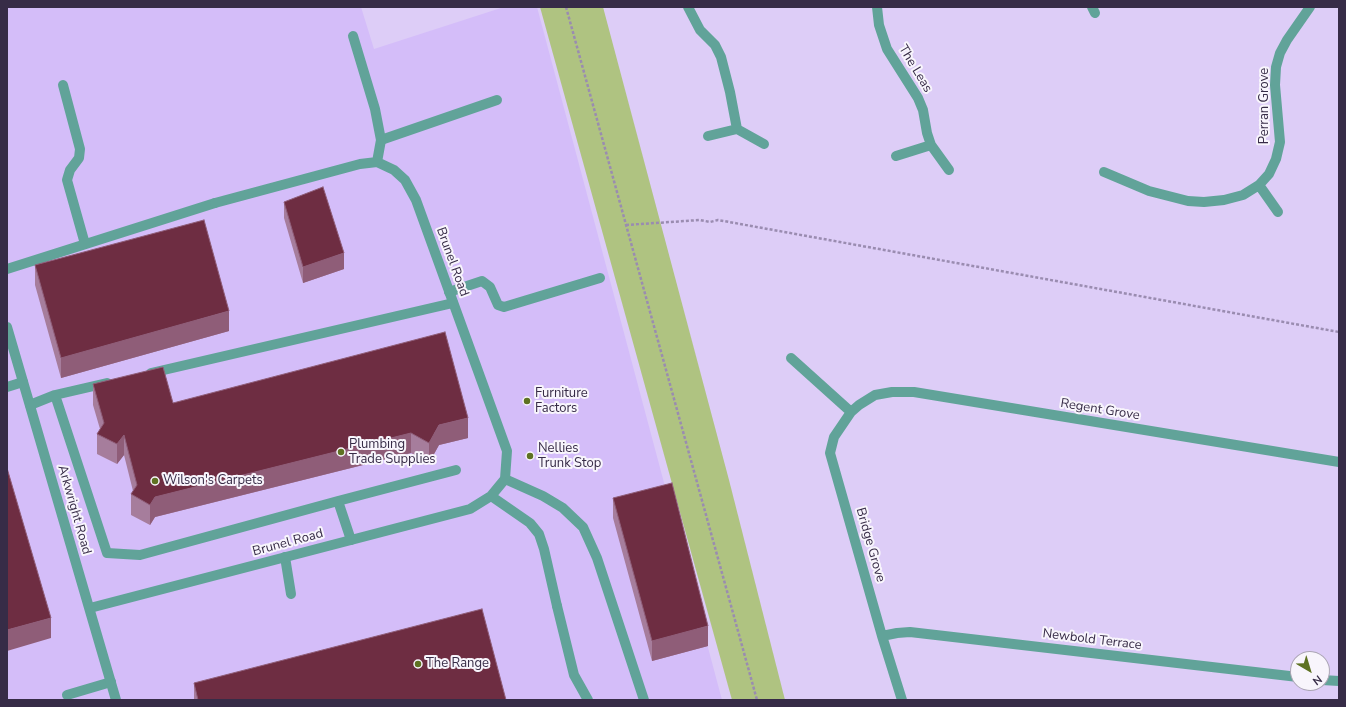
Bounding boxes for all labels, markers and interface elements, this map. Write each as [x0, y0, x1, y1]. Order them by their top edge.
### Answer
street label: The Leas [895, 42, 935, 96]
street label: Perran Grove [1257, 68, 1273, 144]
street label: Brunel Road [432, 225, 472, 299]
place label: Furniture Factors [535, 386, 588, 417]
marker: Furniture Factors [522, 396, 532, 406]
street label: Regent Grove [1059, 396, 1141, 424]
place label: Plumbing Trade Supplies [349, 437, 436, 468]
place label: Nellies Trunk Stop [538, 441, 601, 472]
marker: Plumbing Trade Supplies [336, 447, 346, 457]
marker: Nellies Trunk Stop [525, 451, 535, 461]
street label: Arkwright Road [54, 464, 94, 556]
place label: Wilson's Carpets [163, 473, 263, 489]
marker: Wilson's Carpets [150, 476, 160, 486]
street label: Bridge Grove [852, 506, 888, 584]
street label: Brunel Road [251, 526, 325, 560]
street label: Newbold Terrace [1042, 626, 1142, 654]
north arrow [1290, 651, 1330, 691]
place label: The Range [426, 656, 489, 672]
marker: The Range [413, 659, 423, 669]
text: N [1309, 672, 1325, 689]

